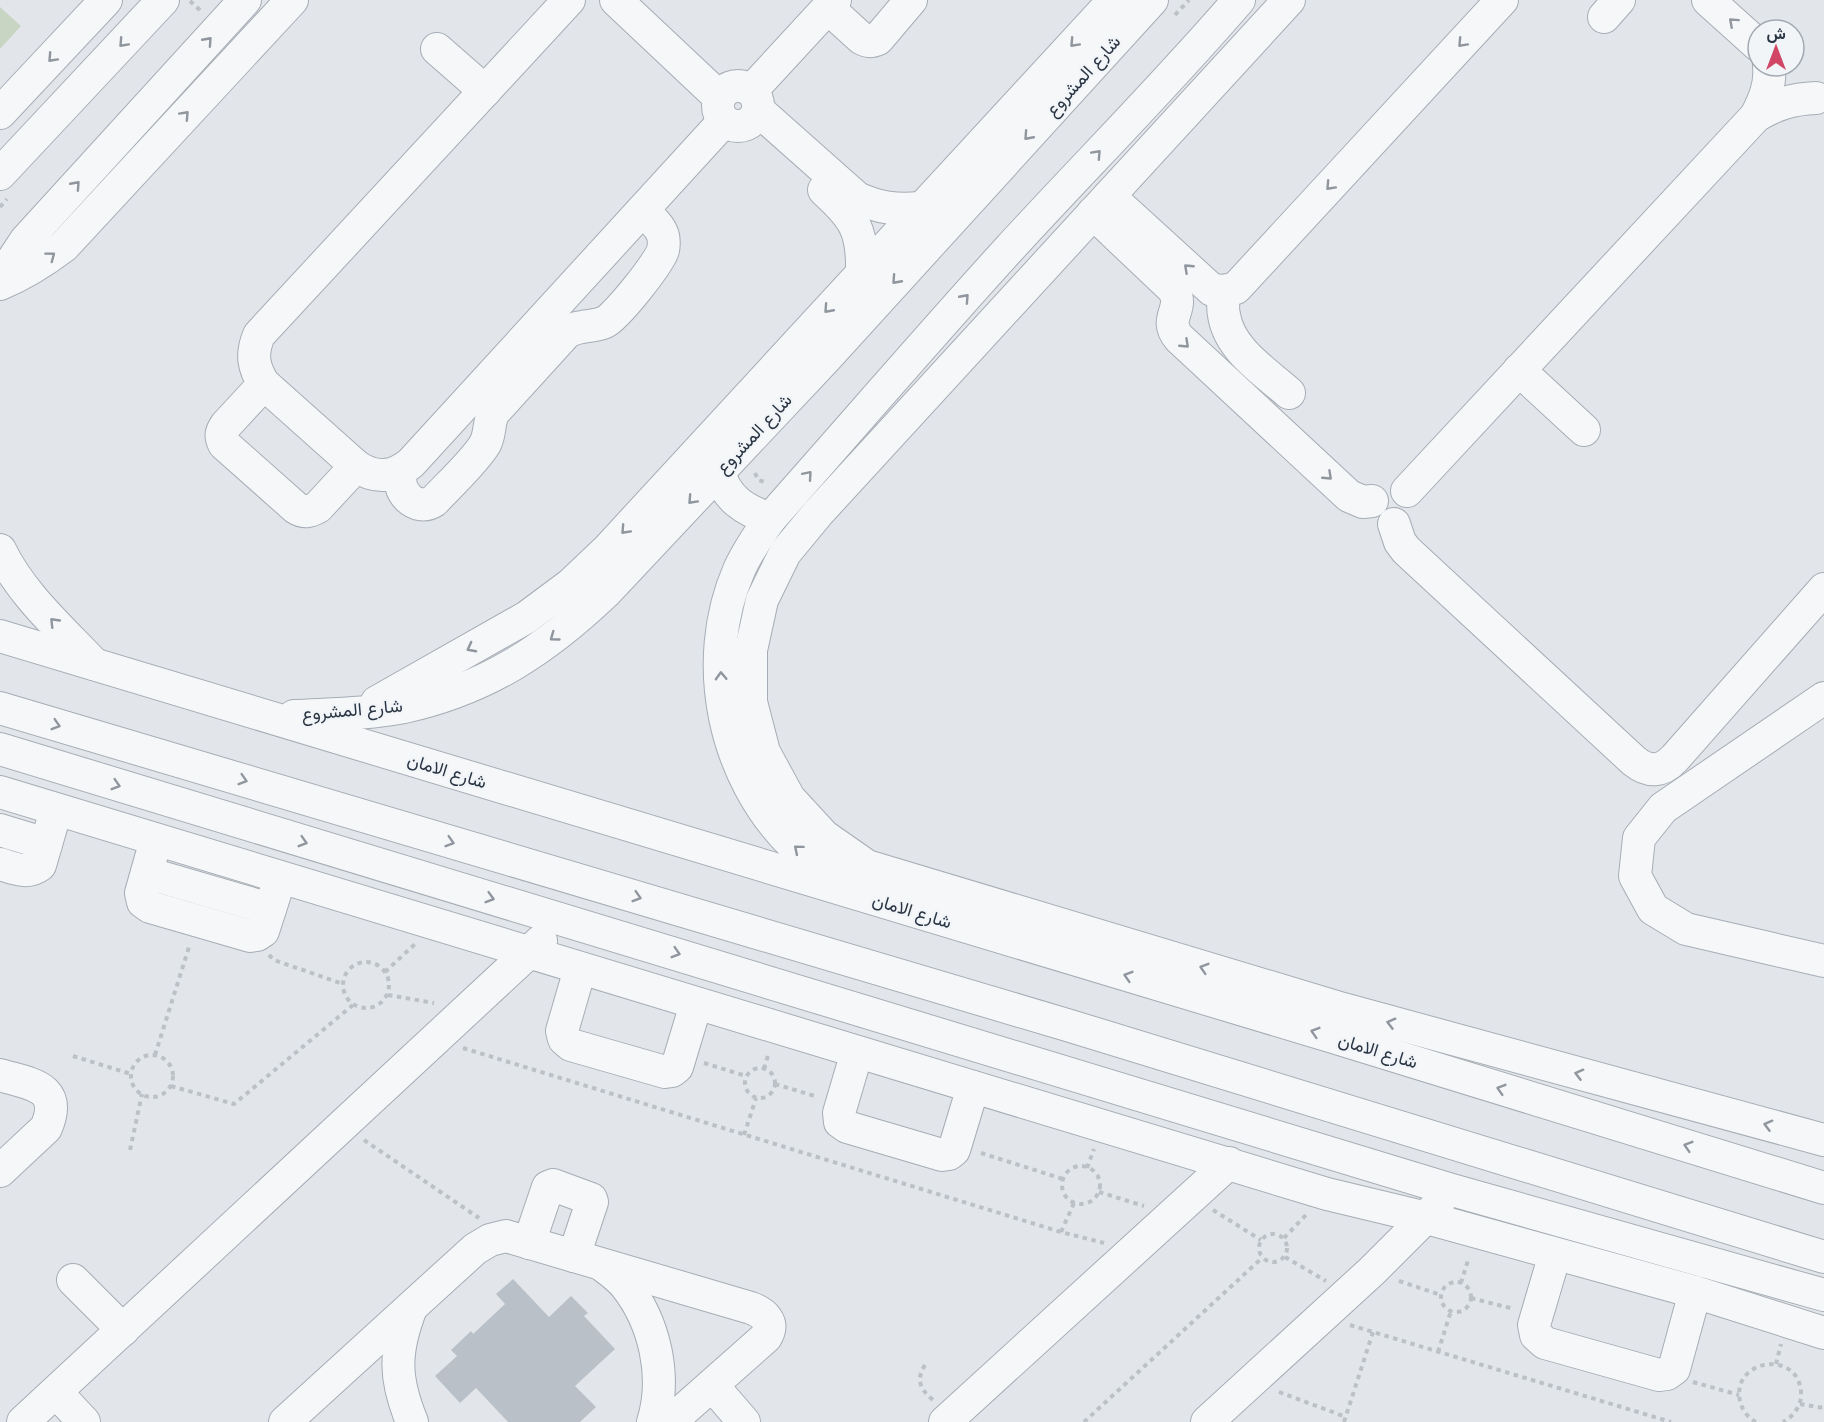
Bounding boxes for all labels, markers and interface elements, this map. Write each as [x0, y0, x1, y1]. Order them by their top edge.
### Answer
north arrow [1746, 18, 1806, 78]
one-way arrow [1729, 19, 1740, 30]
text: ش [1766, 23, 1786, 45]
street label: شارع المشروع [1040, 30, 1126, 122]
one-way arrow [119, 35, 130, 46]
one-way arrow [1070, 36, 1081, 47]
one-way arrow [1458, 36, 1469, 47]
one-way arrow [201, 37, 212, 48]
one-way arrow [48, 51, 59, 62]
one-way arrow [178, 111, 189, 122]
one-way arrow [1024, 130, 1035, 140]
one-way arrow [1090, 150, 1101, 161]
one-way arrow [1326, 180, 1337, 190]
one-way arrow [69, 181, 80, 191]
one-way arrow [44, 252, 55, 263]
one-way arrow [1184, 264, 1194, 275]
one-way arrow [892, 274, 903, 284]
one-way arrow [958, 294, 969, 305]
one-way arrow [824, 303, 835, 313]
one-way arrow [1178, 337, 1189, 348]
street label: شارع المشروع [711, 389, 797, 479]
one-way arrow [1322, 469, 1332, 480]
one-way arrow [801, 472, 812, 482]
one-way arrow [689, 493, 700, 504]
one-way arrow [621, 524, 632, 534]
one-way arrow [50, 619, 61, 630]
one-way arrow [550, 630, 561, 641]
one-way arrow [467, 641, 478, 653]
one-way arrow [714, 671, 727, 680]
street label: شارع المشروع [300, 694, 404, 726]
one-way arrow [50, 718, 61, 730]
street label: شارع الامان [404, 748, 490, 794]
one-way arrow [237, 773, 248, 785]
one-way arrow [110, 778, 121, 790]
one-way arrow [297, 835, 308, 847]
one-way arrow [444, 835, 455, 847]
one-way arrow [794, 845, 805, 856]
street label: شارع الامان [869, 888, 955, 934]
one-way arrow [484, 890, 494, 903]
one-way arrow [631, 890, 642, 902]
one-way arrow [670, 946, 681, 958]
one-way arrow [1199, 963, 1210, 975]
one-way arrow [1123, 971, 1134, 983]
one-way arrow [1386, 1017, 1396, 1030]
one-way arrow [1310, 1027, 1321, 1039]
street label: شارع الامان [1335, 1028, 1421, 1074]
one-way arrow [1575, 1069, 1585, 1081]
one-way arrow [1496, 1084, 1507, 1096]
one-way arrow [1763, 1120, 1773, 1132]
one-way arrow [1683, 1141, 1694, 1153]

